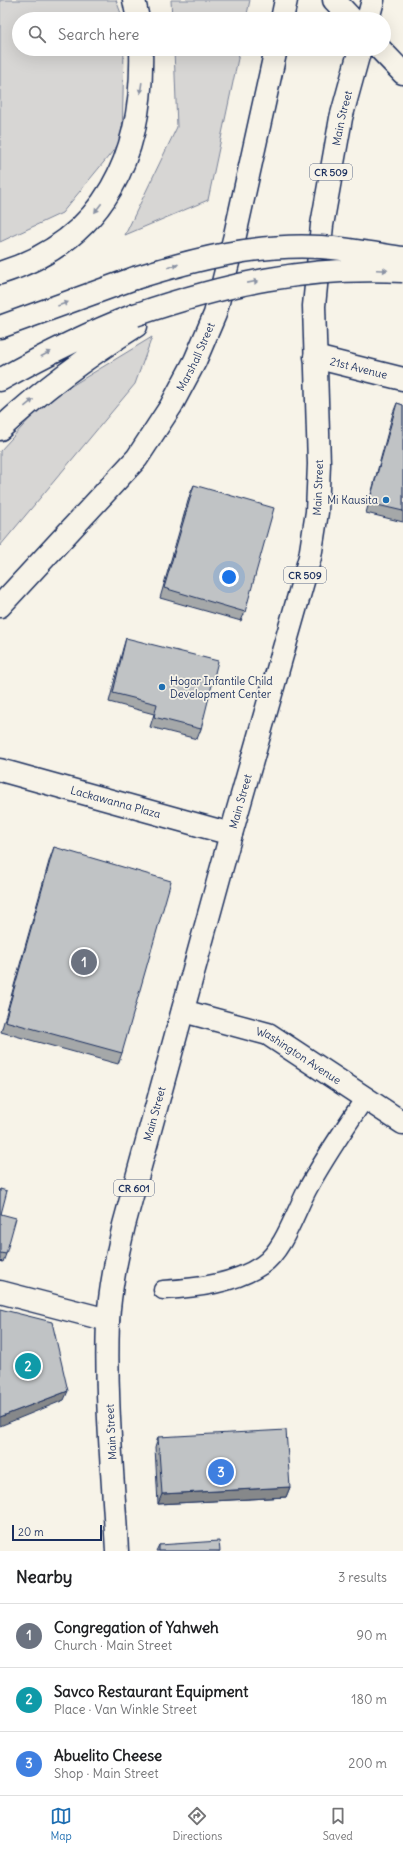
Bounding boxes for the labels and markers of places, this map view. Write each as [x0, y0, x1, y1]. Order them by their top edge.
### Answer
place label: Mi Kausita [327, 493, 378, 507]
marker: Mi Kausita [381, 495, 391, 505]
place label: Hogar Infantile Child Development Center [170, 674, 273, 701]
marker: Hogar Infantile Child Development Center [157, 682, 167, 692]
pin: 1 [71, 947, 97, 977]
pin: 2 [15, 1351, 41, 1381]
pin: 3 [208, 1457, 234, 1487]

